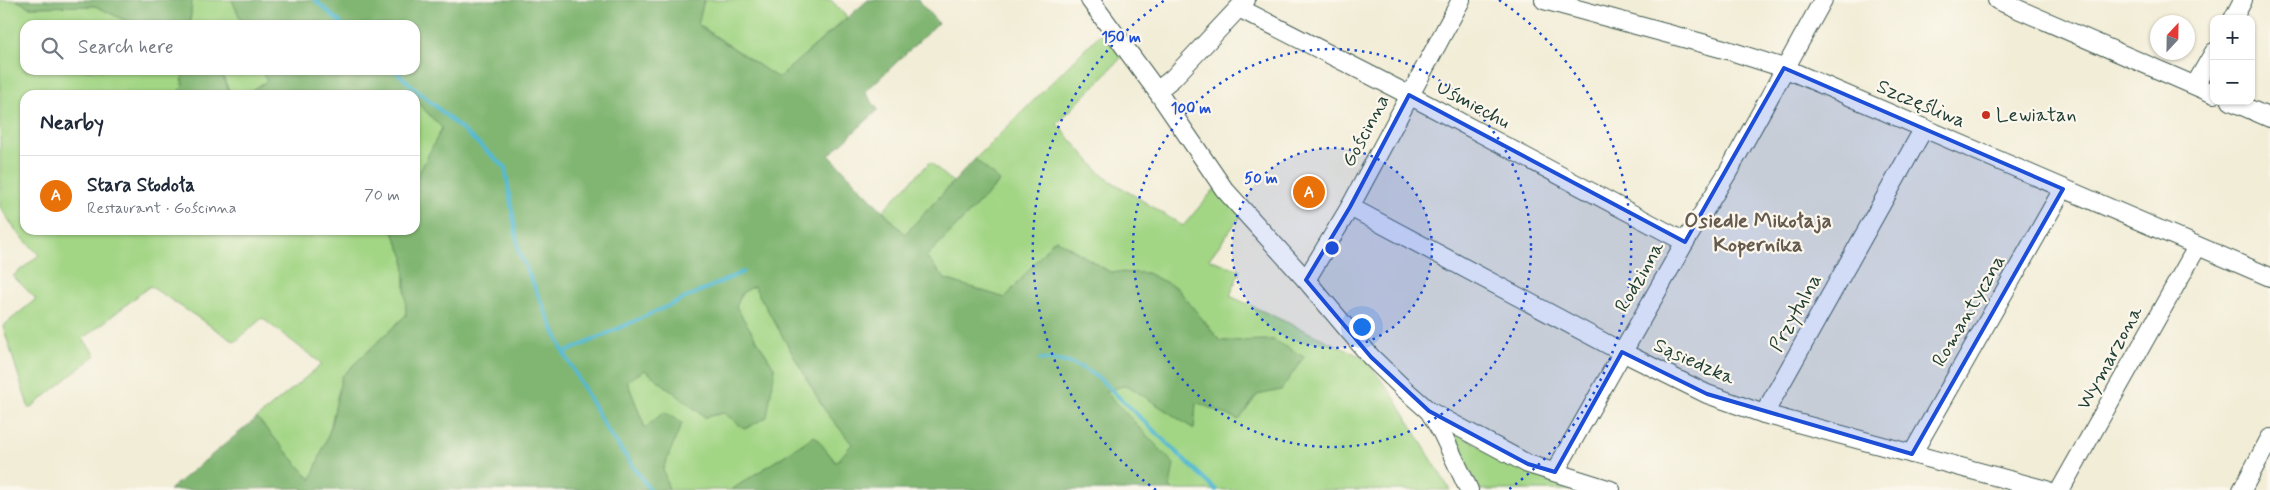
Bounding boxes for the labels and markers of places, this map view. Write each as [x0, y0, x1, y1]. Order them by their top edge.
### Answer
place label: Lewiatan [1996, 102, 2076, 129]
marker: Lewiatan [1980, 109, 1992, 121]
pin: A [1293, 173, 1325, 211]
centre of rings [1323, 239, 1341, 257]

